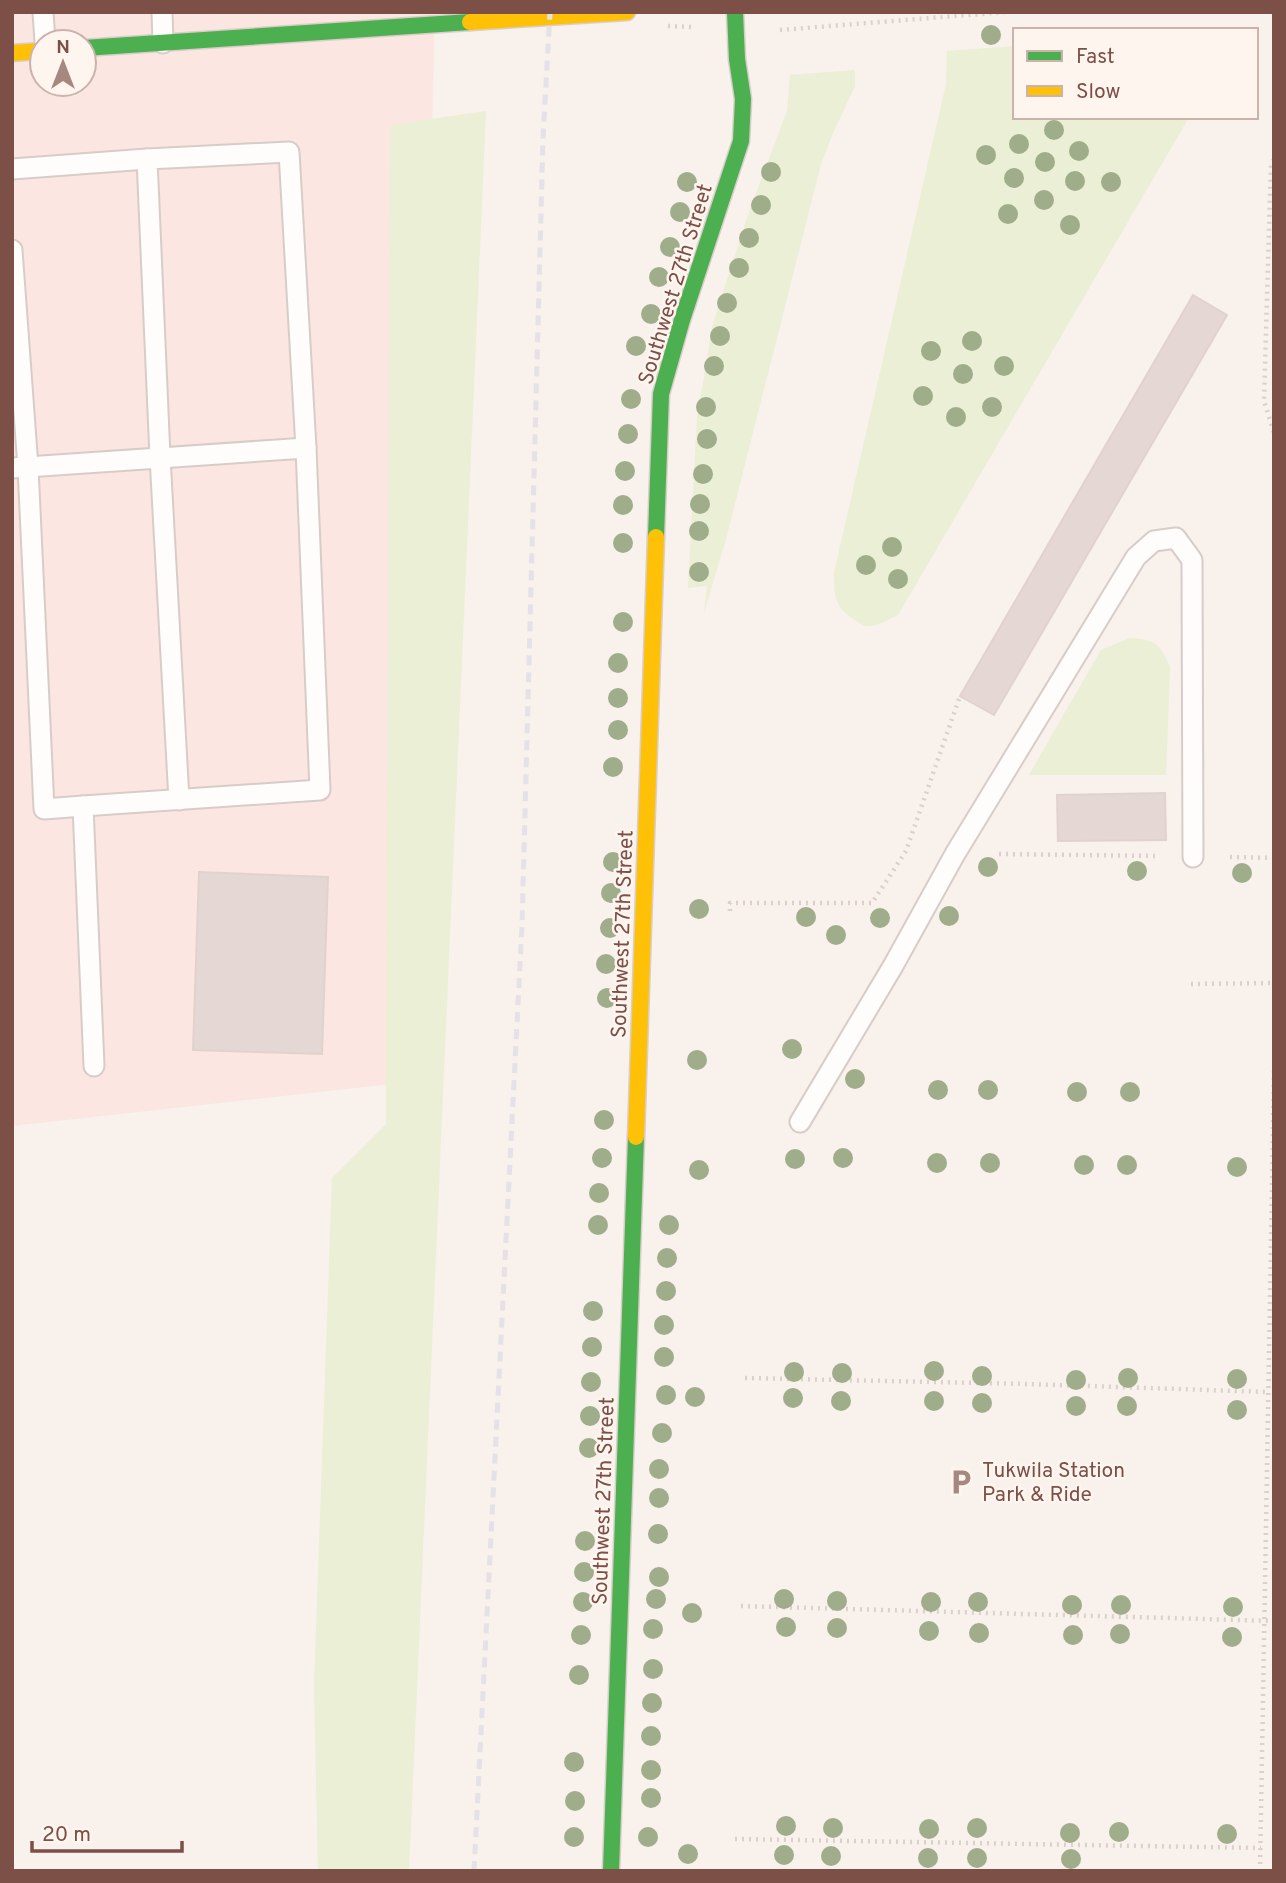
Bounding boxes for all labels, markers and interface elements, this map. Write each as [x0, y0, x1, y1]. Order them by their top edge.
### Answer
north arrow [28, 28, 98, 98]
legend [1013, 28, 1258, 119]
text: N [56, 36, 70, 60]
text: Fast [1076, 44, 1115, 71]
text: Slow [1076, 79, 1121, 106]
street label: Southwest 27th Street [633, 181, 720, 388]
street label: Southwest 27th Street [606, 829, 641, 1039]
street label: Southwest 27th Street [587, 1396, 622, 1606]
place label: Tukwila Station Park & Ride [982, 1458, 1125, 1509]
parking icon: Tukwila Station Park & Ride [946, 1467, 976, 1497]
scale bar [32, 1810, 182, 1854]
text: 20 m [42, 1822, 91, 1849]

